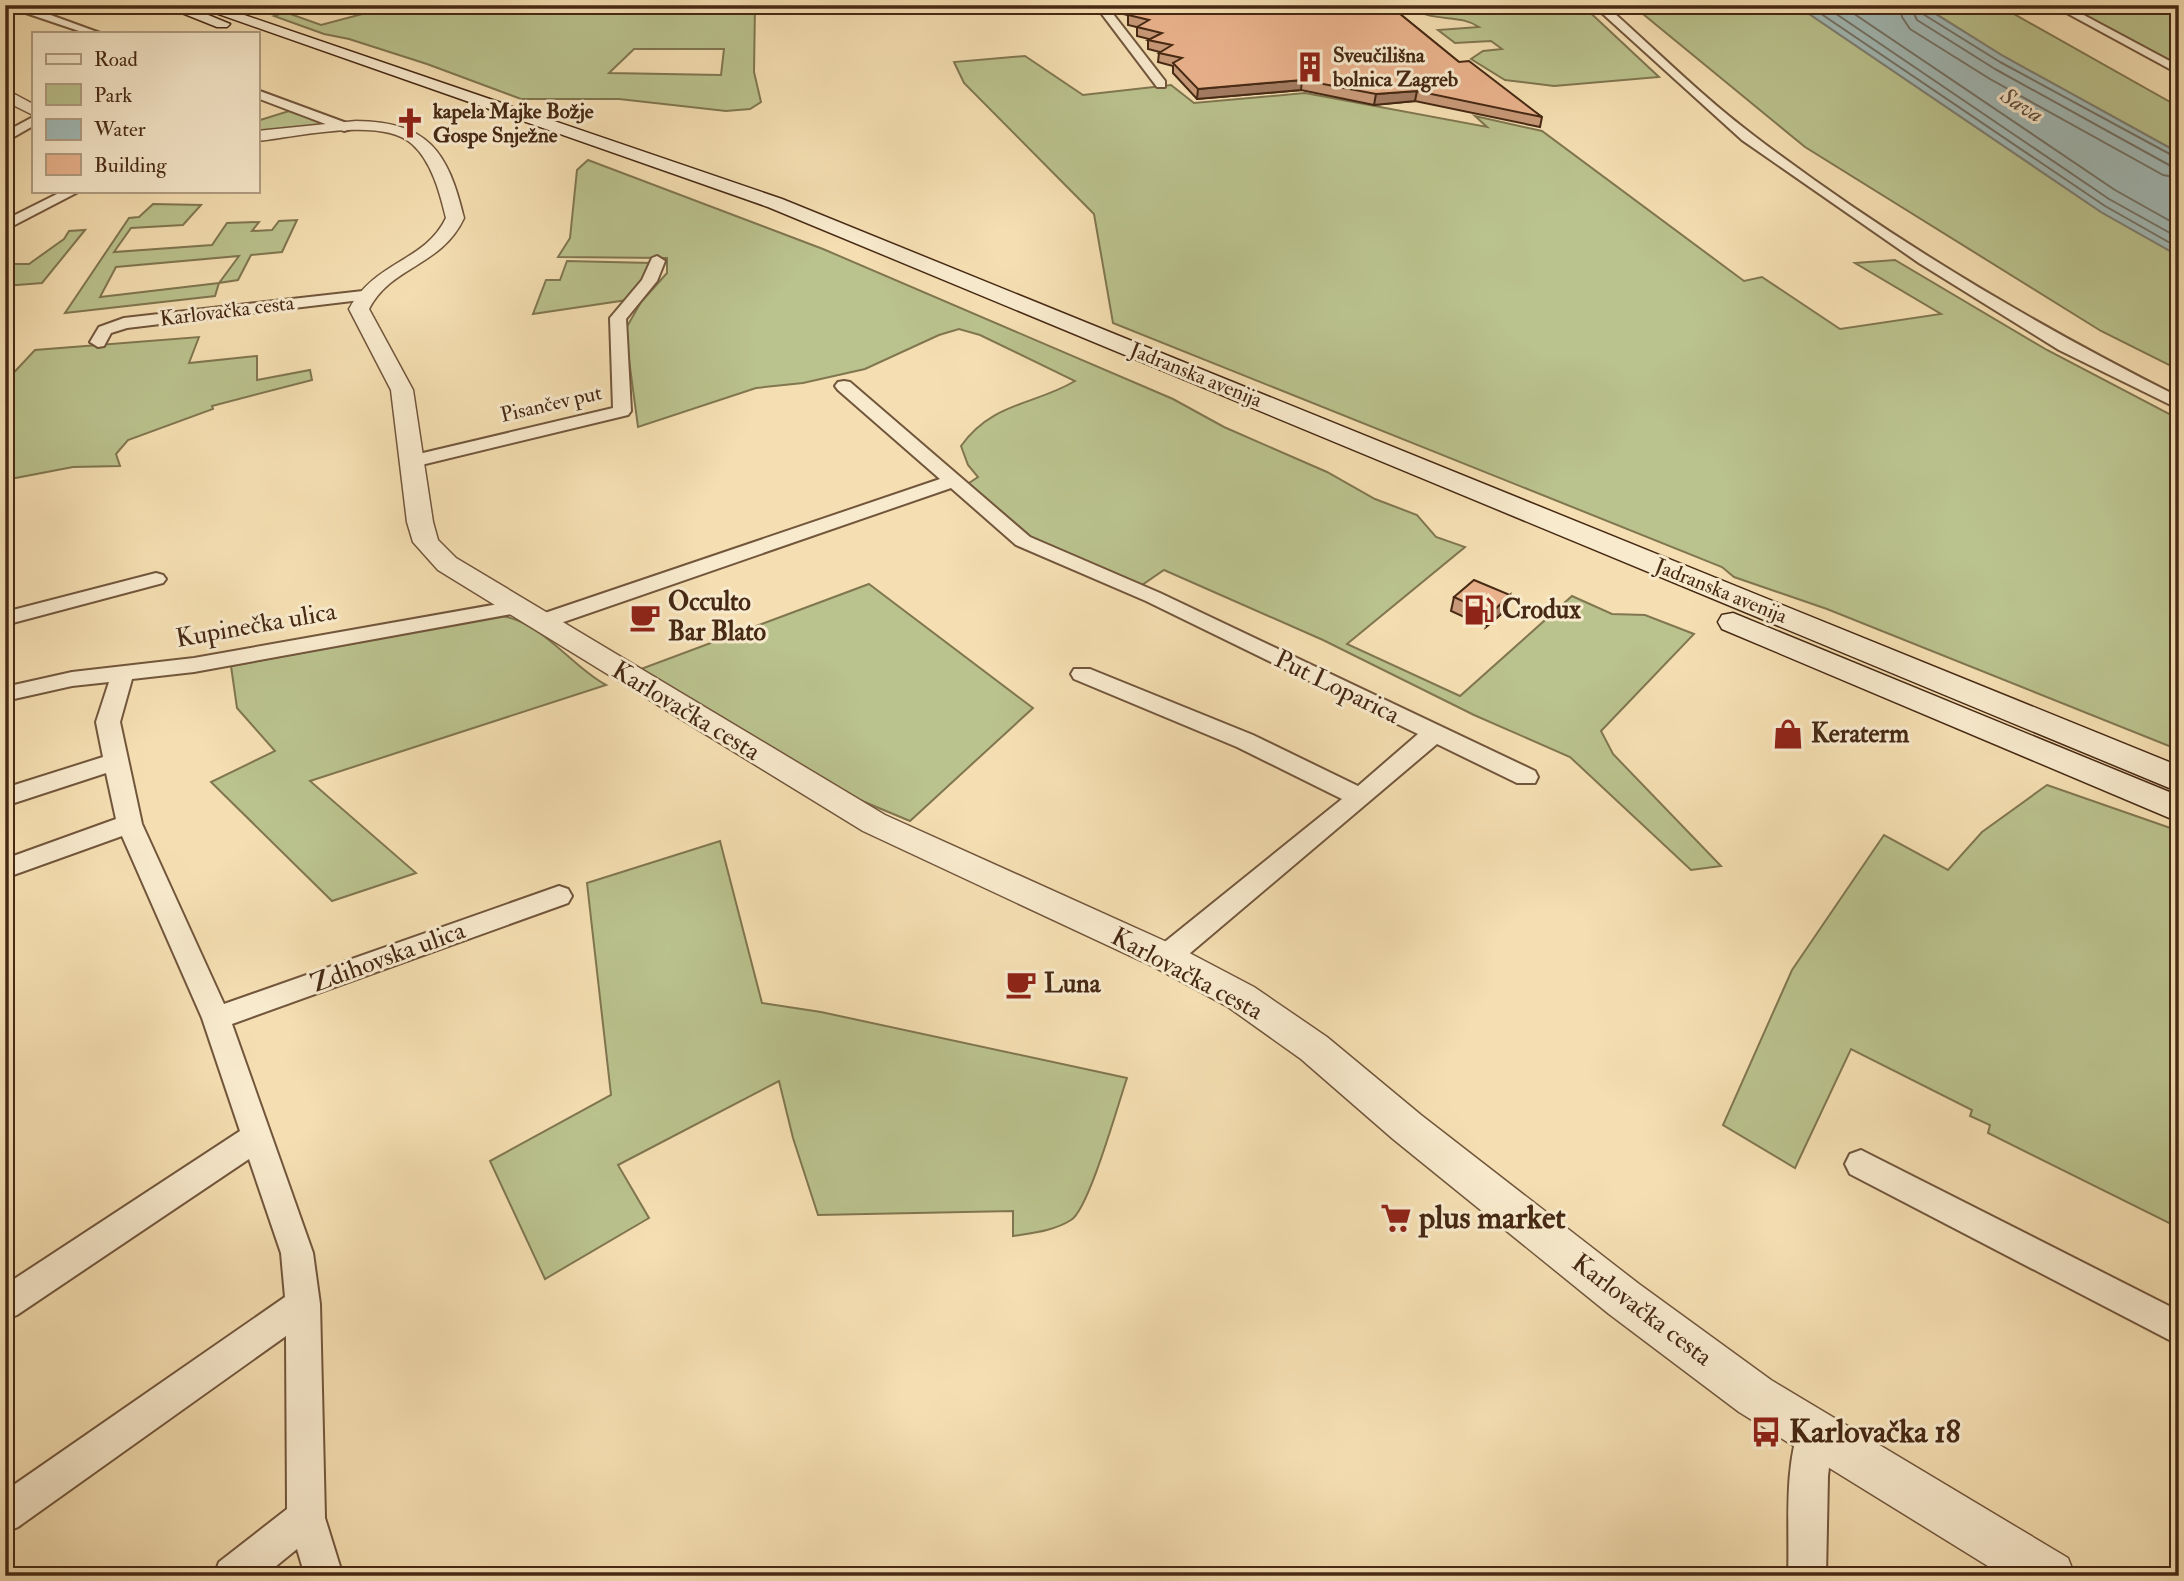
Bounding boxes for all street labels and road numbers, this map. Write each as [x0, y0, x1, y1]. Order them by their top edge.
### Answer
street label: Karlovačka cesta [158, 289, 296, 333]
street label: Jadranska avenija [1125, 336, 1266, 414]
street label: Pisančev put [498, 379, 605, 429]
street label: Jadranska avenija [1650, 552, 1791, 630]
street label: Kupinečka ulica [173, 595, 339, 656]
street label: Put Loparica [1269, 643, 1405, 732]
street label: Karlovačka cesta [606, 654, 766, 768]
street label: Zdihovska ulica [307, 914, 470, 1000]
street label: Karlovačka cesta [1106, 921, 1269, 1028]
street label: Karlovačka cesta [1566, 1247, 1719, 1373]

